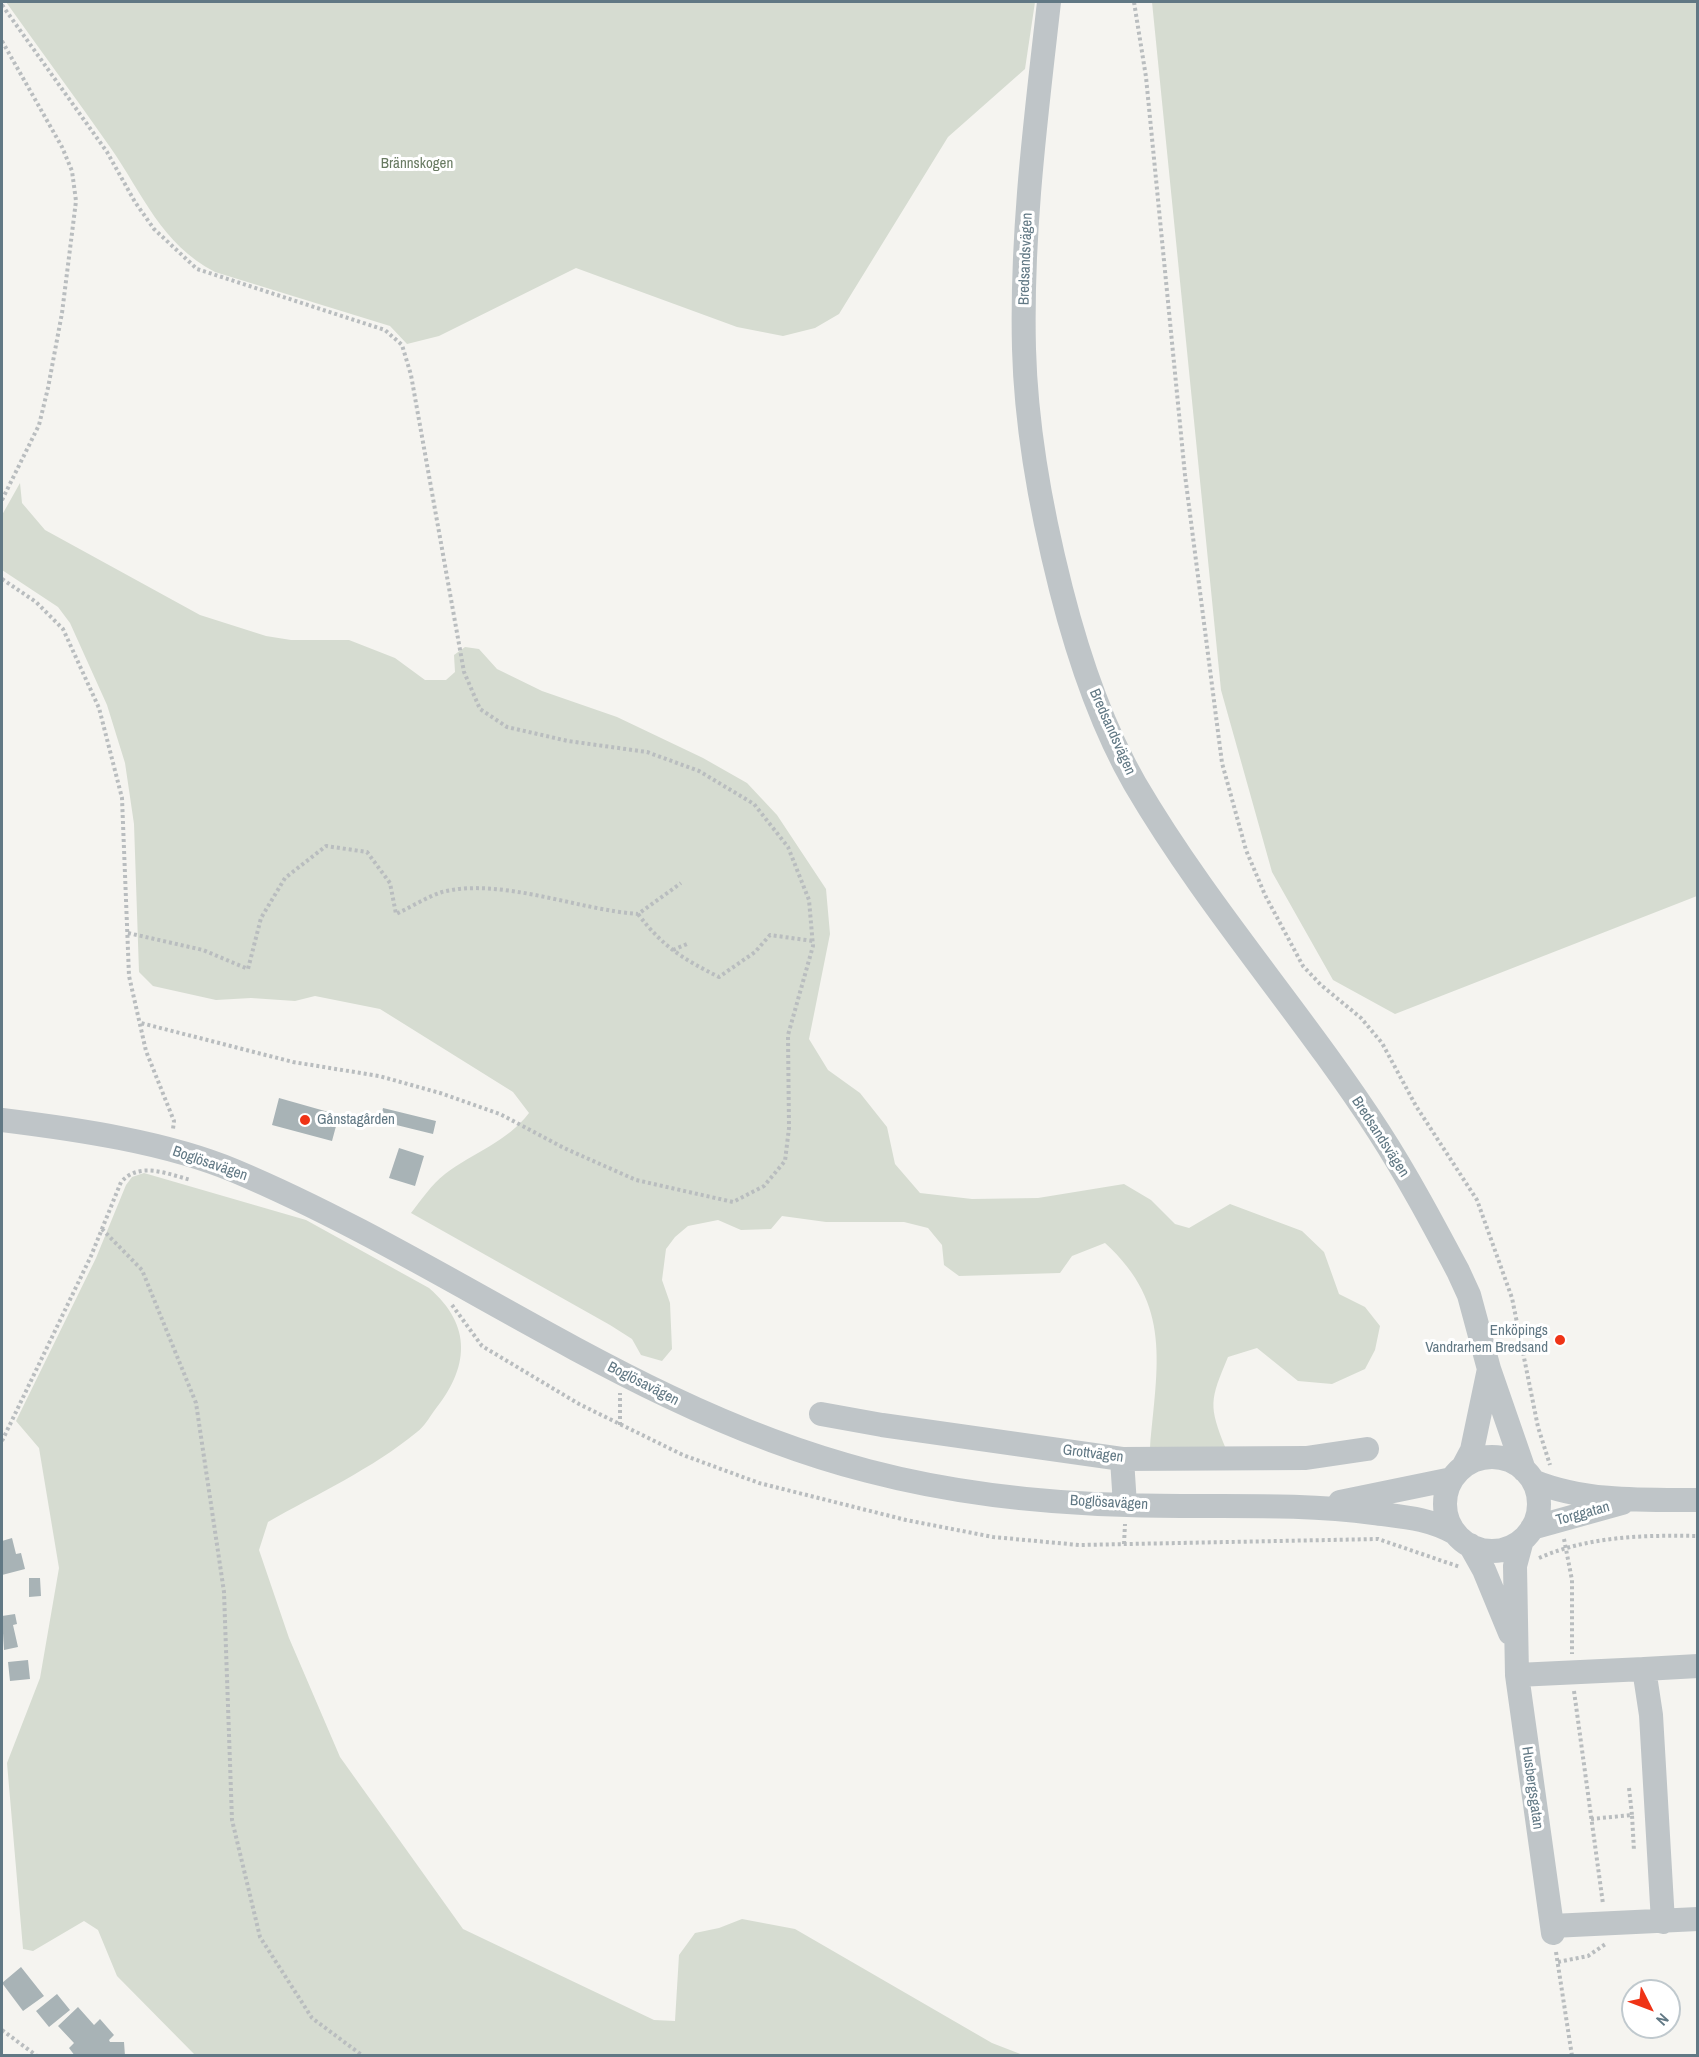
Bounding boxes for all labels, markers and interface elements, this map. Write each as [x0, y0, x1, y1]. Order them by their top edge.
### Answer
park label: Brännskogen [381, 155, 453, 173]
street label: Bredsandsvägen [1015, 213, 1037, 305]
street label: Bredsandsvägen [1085, 686, 1139, 778]
street label: Bredsandsvägen [1347, 1093, 1413, 1181]
place label: Gånstagården [317, 1111, 395, 1129]
marker: Gånstagården [298, 1113, 312, 1127]
street label: Boglösavägen [170, 1143, 250, 1185]
place label: Enköpings Vandrarhem Bredsand [1425, 1322, 1548, 1357]
marker: Enköpings Vandrarhem Bredsand [1553, 1333, 1567, 1347]
street label: Boglösavägen [604, 1358, 682, 1410]
street label: Grottvägen [1062, 1441, 1124, 1467]
street label: Boglösavägen [1070, 1492, 1148, 1514]
street label: Torggatan [1554, 1498, 1612, 1530]
street label: Husbergsgatan [1517, 1745, 1547, 1831]
north arrow [1621, 1979, 1681, 2039]
text: N [1652, 2009, 1674, 2031]

